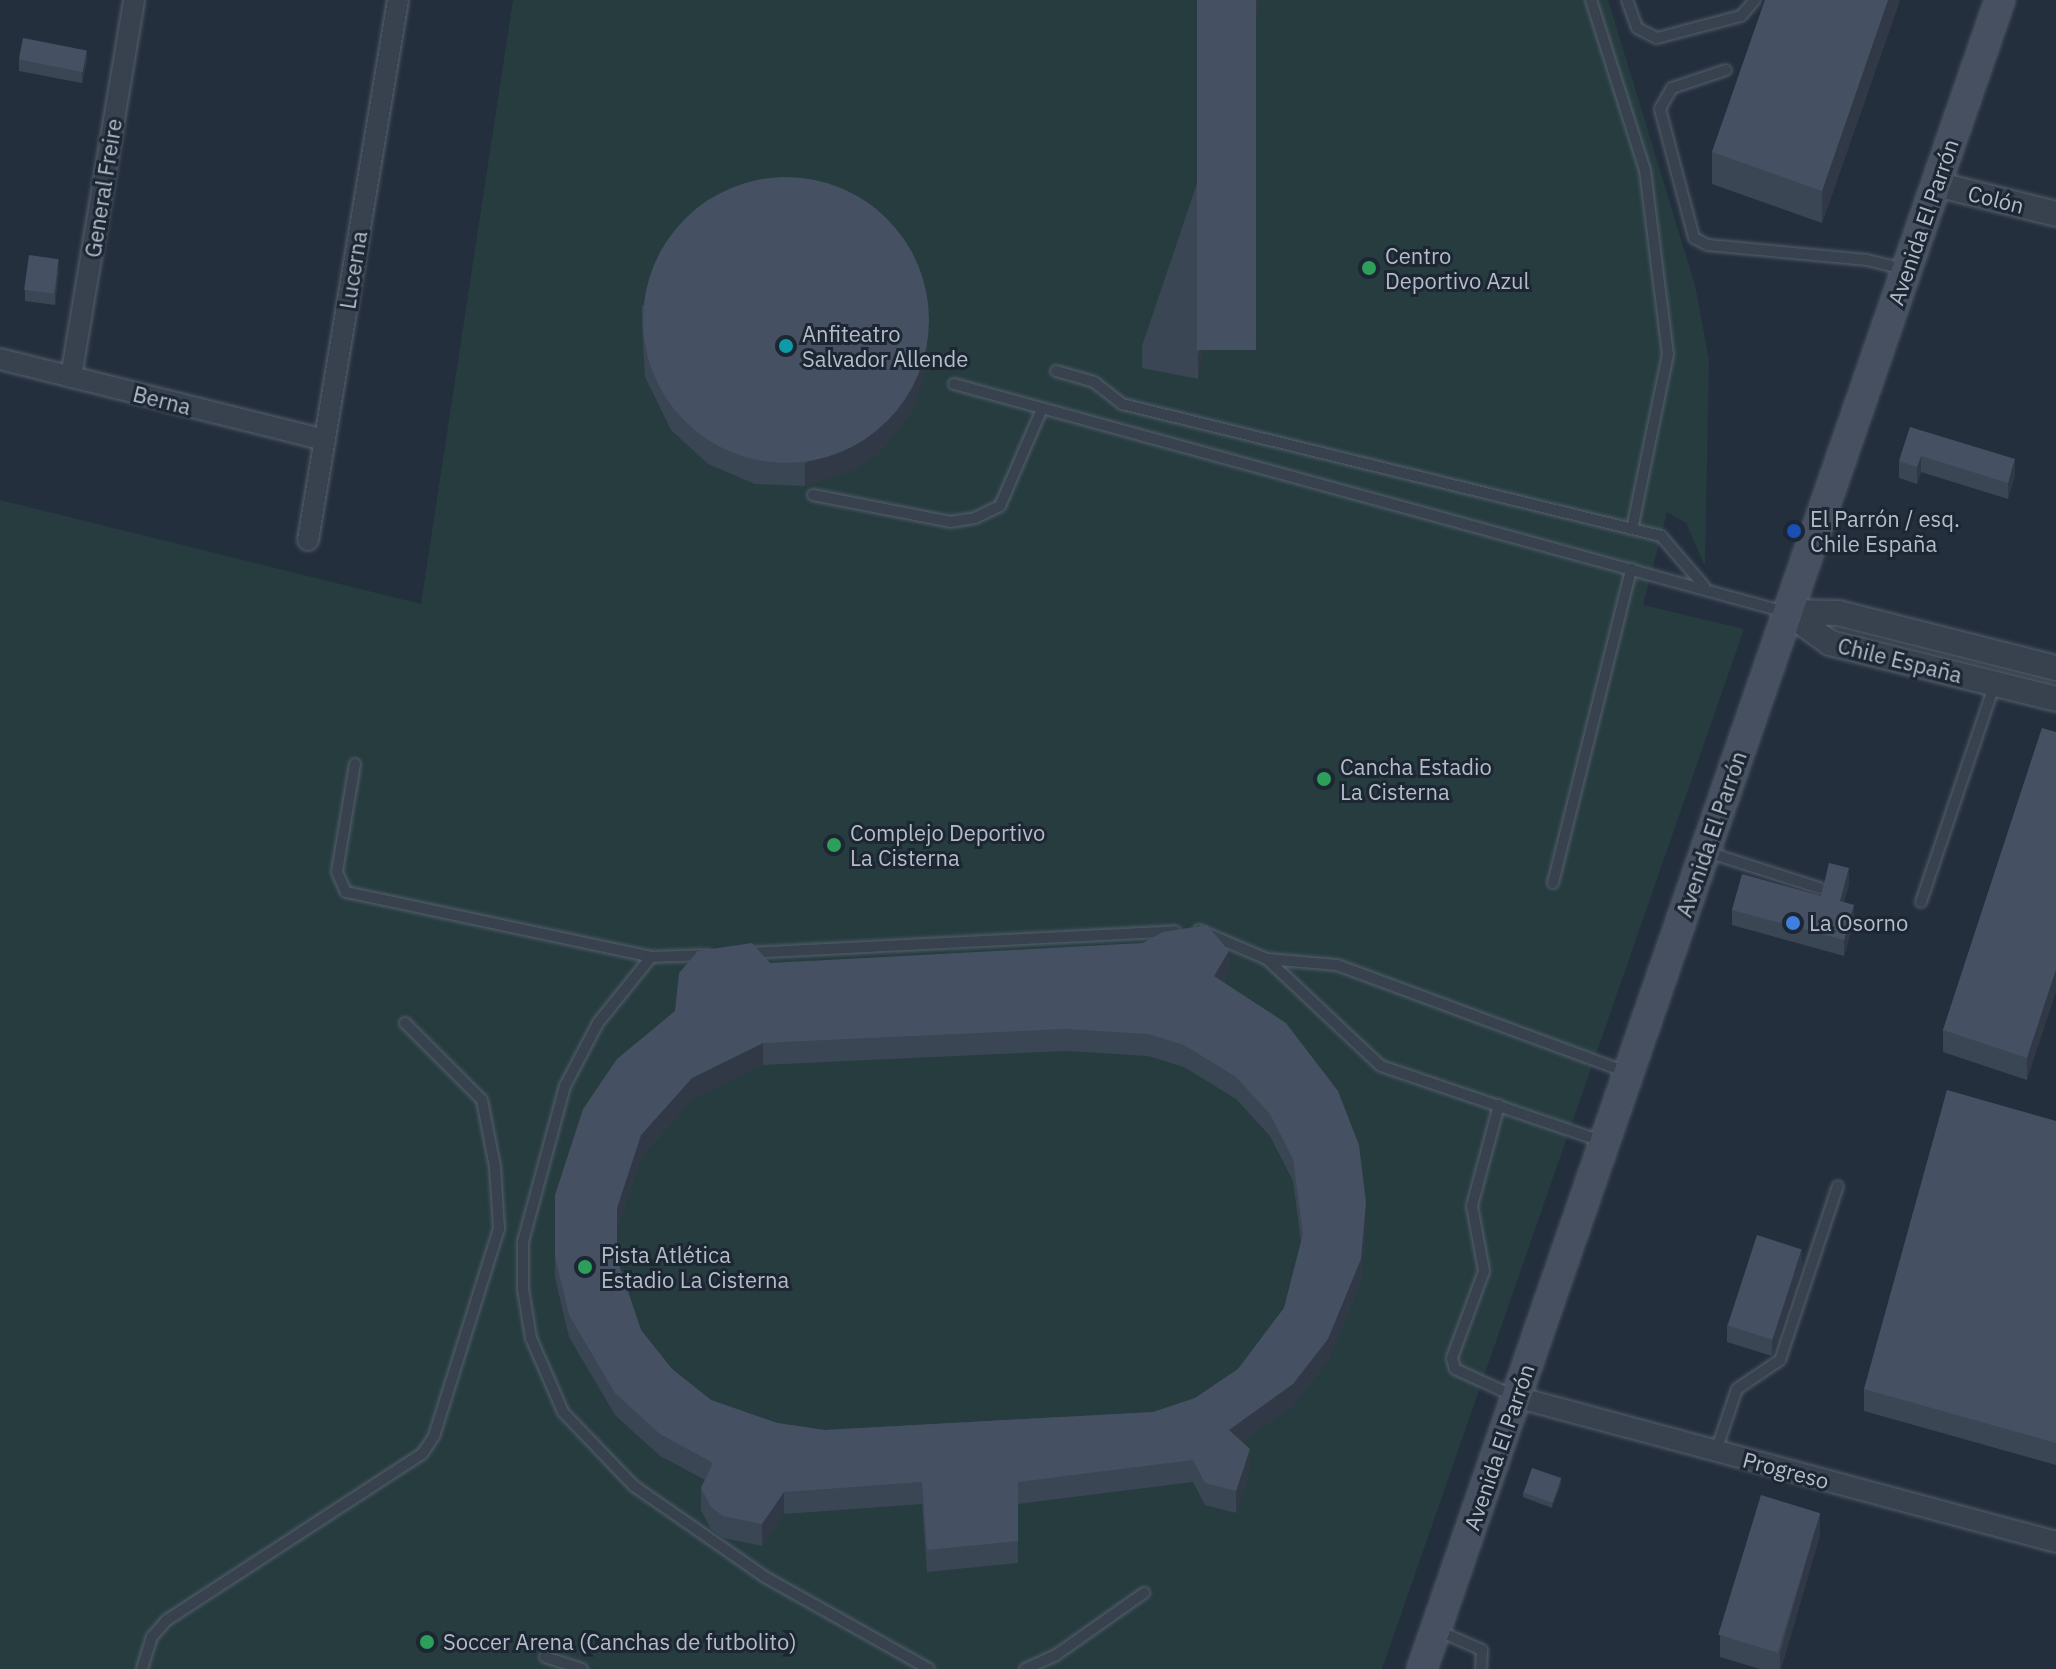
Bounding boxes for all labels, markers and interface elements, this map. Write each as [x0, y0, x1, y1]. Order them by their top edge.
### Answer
street label: General Freire [79, 117, 127, 259]
street label: Avenida El Parrón [1882, 136, 1964, 308]
street label: Colón [1965, 179, 2027, 219]
street label: Lucerna [334, 229, 372, 311]
place label: Centro Deportivo Azul [1385, 242, 1529, 294]
marker: Centro Deportivo Azul [1360, 259, 1378, 277]
place label: Anfiteatro Salvador Allende [802, 320, 968, 372]
marker: Anfiteatro Salvador Allende [777, 337, 795, 355]
street label: Berna [130, 380, 194, 420]
place label: El Parrón / esq. Chile España [1810, 505, 1960, 556]
marker: El Parrón / esq. Chile España [1785, 522, 1803, 540]
street label: Chile España [1835, 632, 1965, 688]
street label: Avenida El Parrón [1670, 748, 1752, 920]
place label: Cancha Estadio La Cisterna [1340, 753, 1492, 804]
marker: Cancha Estadio La Cisterna [1315, 770, 1333, 788]
place label: Complejo Deportivo La Cisterna [850, 819, 1045, 870]
marker: Complejo Deportivo La Cisterna [825, 836, 843, 854]
place label: La Osorno [1809, 910, 1908, 936]
marker: La Osorno [1784, 914, 1802, 932]
place label: Pista Atlética Estadio La Cisterna [601, 1241, 789, 1292]
marker: Pista Atlética Estadio La Cisterna [576, 1258, 594, 1276]
street label: Avenida El Parrón [1458, 1361, 1540, 1533]
street label: Progreso [1740, 1446, 1832, 1494]
place label: Soccer Arena (Canchas de futbolito) [443, 1629, 797, 1655]
marker: Soccer Arena (Canchas de futbolito) [418, 1633, 436, 1651]

